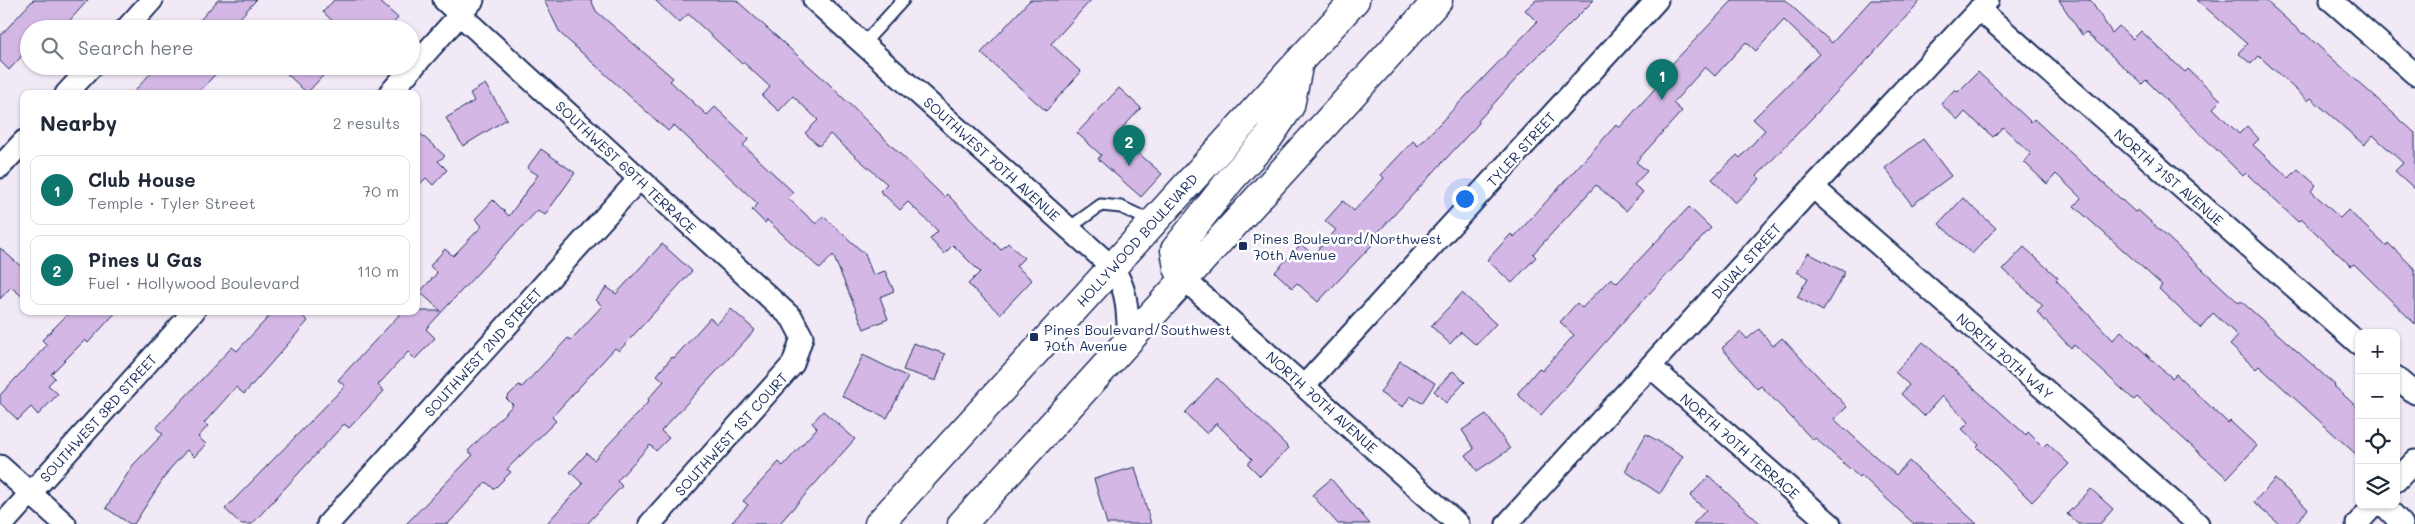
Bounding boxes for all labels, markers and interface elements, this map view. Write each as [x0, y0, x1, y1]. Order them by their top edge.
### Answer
search box [20, 20, 420, 75]
icon: search [38, 34, 66, 62]
text: Search here [78, 35, 194, 60]
pin: 1 [1646, 59, 1678, 100]
street label: SOUTHWEST 70TH AVENUE [920, 93, 1064, 225]
street label: SOUTHWEST 69TH TERRACE [551, 97, 701, 237]
street label: TYLER STREET [1482, 107, 1560, 190]
text: Nearby [40, 109, 117, 136]
text: 2 results [333, 112, 400, 133]
street label: NORTH 71ST AVENUE [2110, 124, 2228, 230]
pin: 2 [1113, 125, 1145, 166]
text: Club House [88, 167, 196, 192]
street label: HOLLYWOOD BOULEVARD [1072, 169, 1202, 311]
text: 1 [53, 180, 61, 201]
text: 70 m [362, 180, 399, 201]
your location [1452, 186, 1478, 212]
text: Temple · Tyler Street [88, 192, 256, 213]
street label: DUVAL STREET [1707, 219, 1785, 303]
place label: Pines Boulevard/Northwest 70th Avenue [1253, 229, 1442, 264]
marker: Pines Boulevard/Northwest 70th Avenue [1237, 240, 1249, 252]
text: Pines U Gas [88, 247, 202, 272]
text: 2 [53, 260, 61, 281]
text: 110 m [357, 260, 399, 281]
text: Fuel · Hollywood Boulevard [88, 272, 299, 293]
street label: SOUTHWEST 2ND STREET [420, 283, 546, 421]
street label: NORTH 70TH WAY [1953, 309, 2057, 403]
place label: Pines Boulevard/Southwest 70th Avenue [1044, 320, 1231, 355]
map controls [2355, 329, 2400, 509]
button: + [2355, 329, 2400, 374]
marker: Pines Boulevard/Southwest 70th Avenue [1028, 331, 1040, 343]
street label: NORTH 70TH AVENUE [1262, 347, 1382, 457]
street label: SOUTHWEST 3RD STREET [35, 350, 161, 486]
street label: SOUTHWEST 1ST COURT [670, 368, 792, 500]
button: − [2355, 374, 2400, 419]
street label: NORTH 70TH TERRACE [1676, 389, 1804, 503]
button: locate [2355, 419, 2400, 464]
button: layers [2355, 464, 2400, 509]

